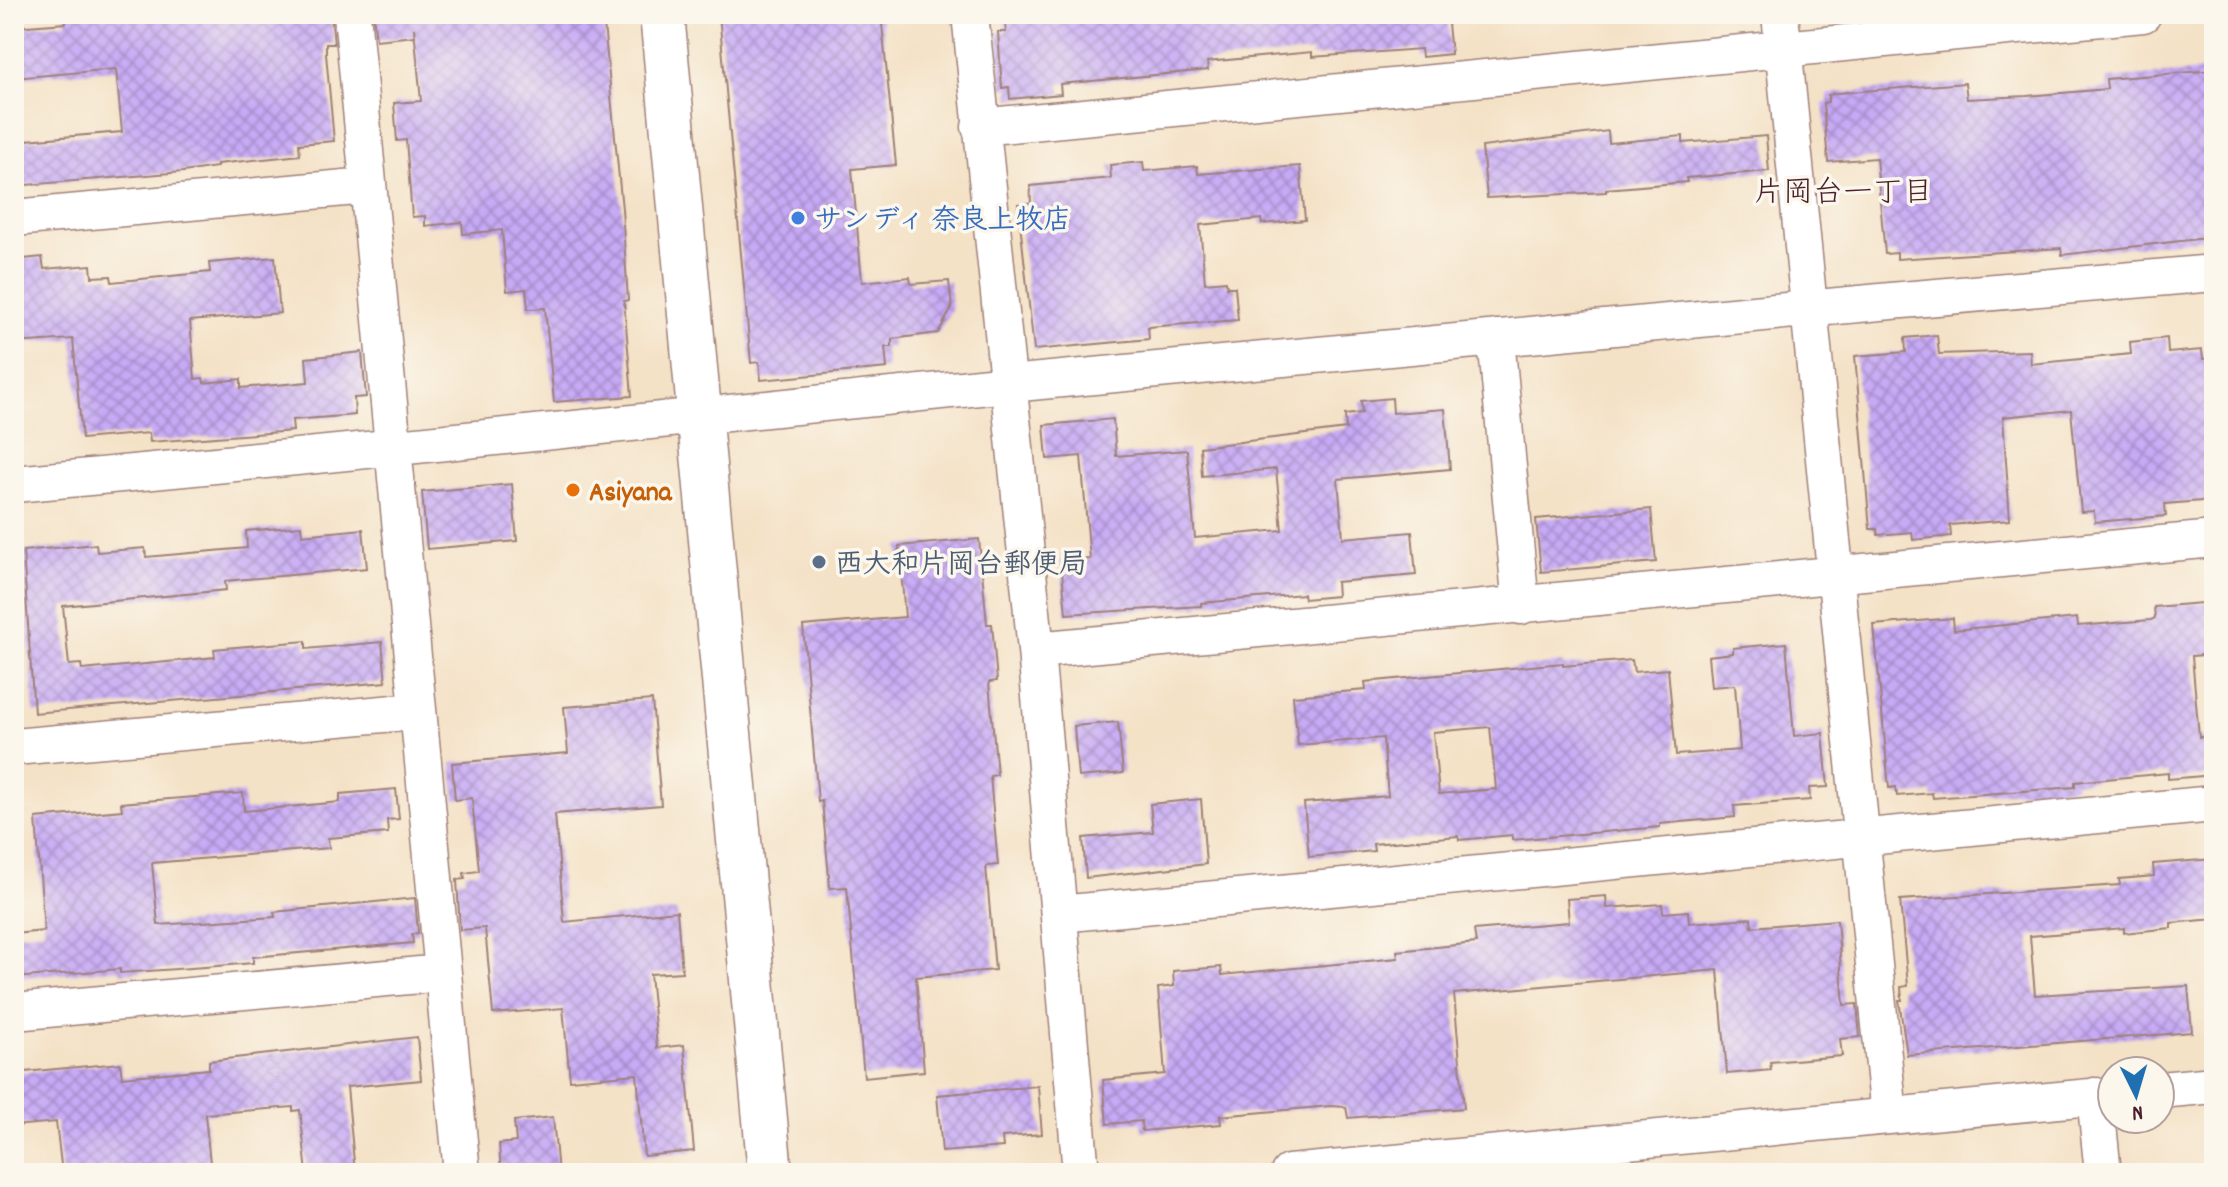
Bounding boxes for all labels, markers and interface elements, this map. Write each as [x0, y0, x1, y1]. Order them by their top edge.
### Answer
district label: 片岡台一丁目 [1753, 174, 1933, 217]
place label: サンディ 奈良上牧店 [814, 203, 1071, 243]
marker: サンディ 奈良上牧店 [789, 209, 807, 227]
place label: Asiyana [589, 475, 673, 515]
marker: Asiyana [564, 481, 582, 499]
place label: 西大和片岡台郵便局 [835, 547, 1087, 587]
marker: 西大和片岡台郵便局 [810, 553, 828, 571]
north arrow [2096, 1055, 2176, 1135]
text: N [2131, 1096, 2144, 1127]

